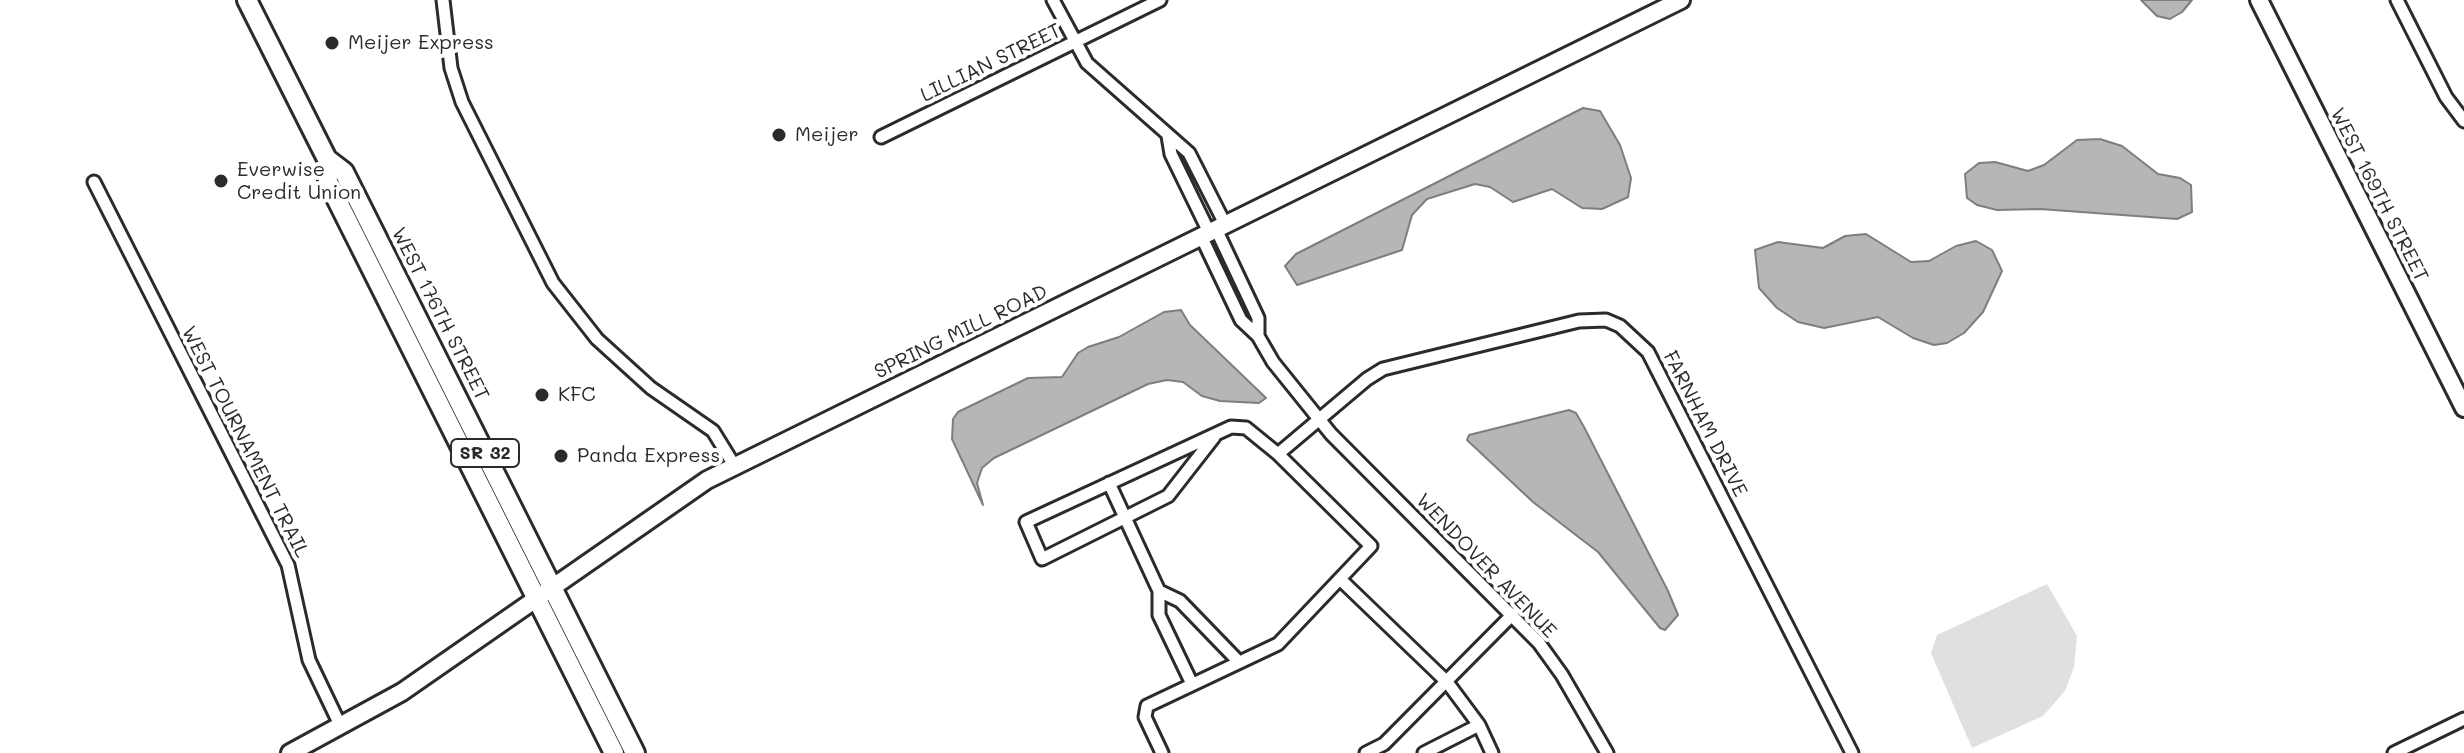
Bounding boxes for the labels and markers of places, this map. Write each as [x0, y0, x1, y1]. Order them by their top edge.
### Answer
place label: Meijer Express [348, 31, 494, 55]
marker: Meijer Express [323, 34, 341, 52]
place label: Meijer [795, 123, 859, 147]
marker: Meijer [770, 126, 788, 144]
place label: Everwise Credit Union [237, 158, 361, 205]
marker: Everwise Credit Union [212, 172, 230, 190]
place label: KFC [558, 383, 596, 407]
marker: KFC [533, 386, 551, 404]
place label: Panda Express [577, 444, 720, 468]
marker: Panda Express [552, 447, 570, 465]

